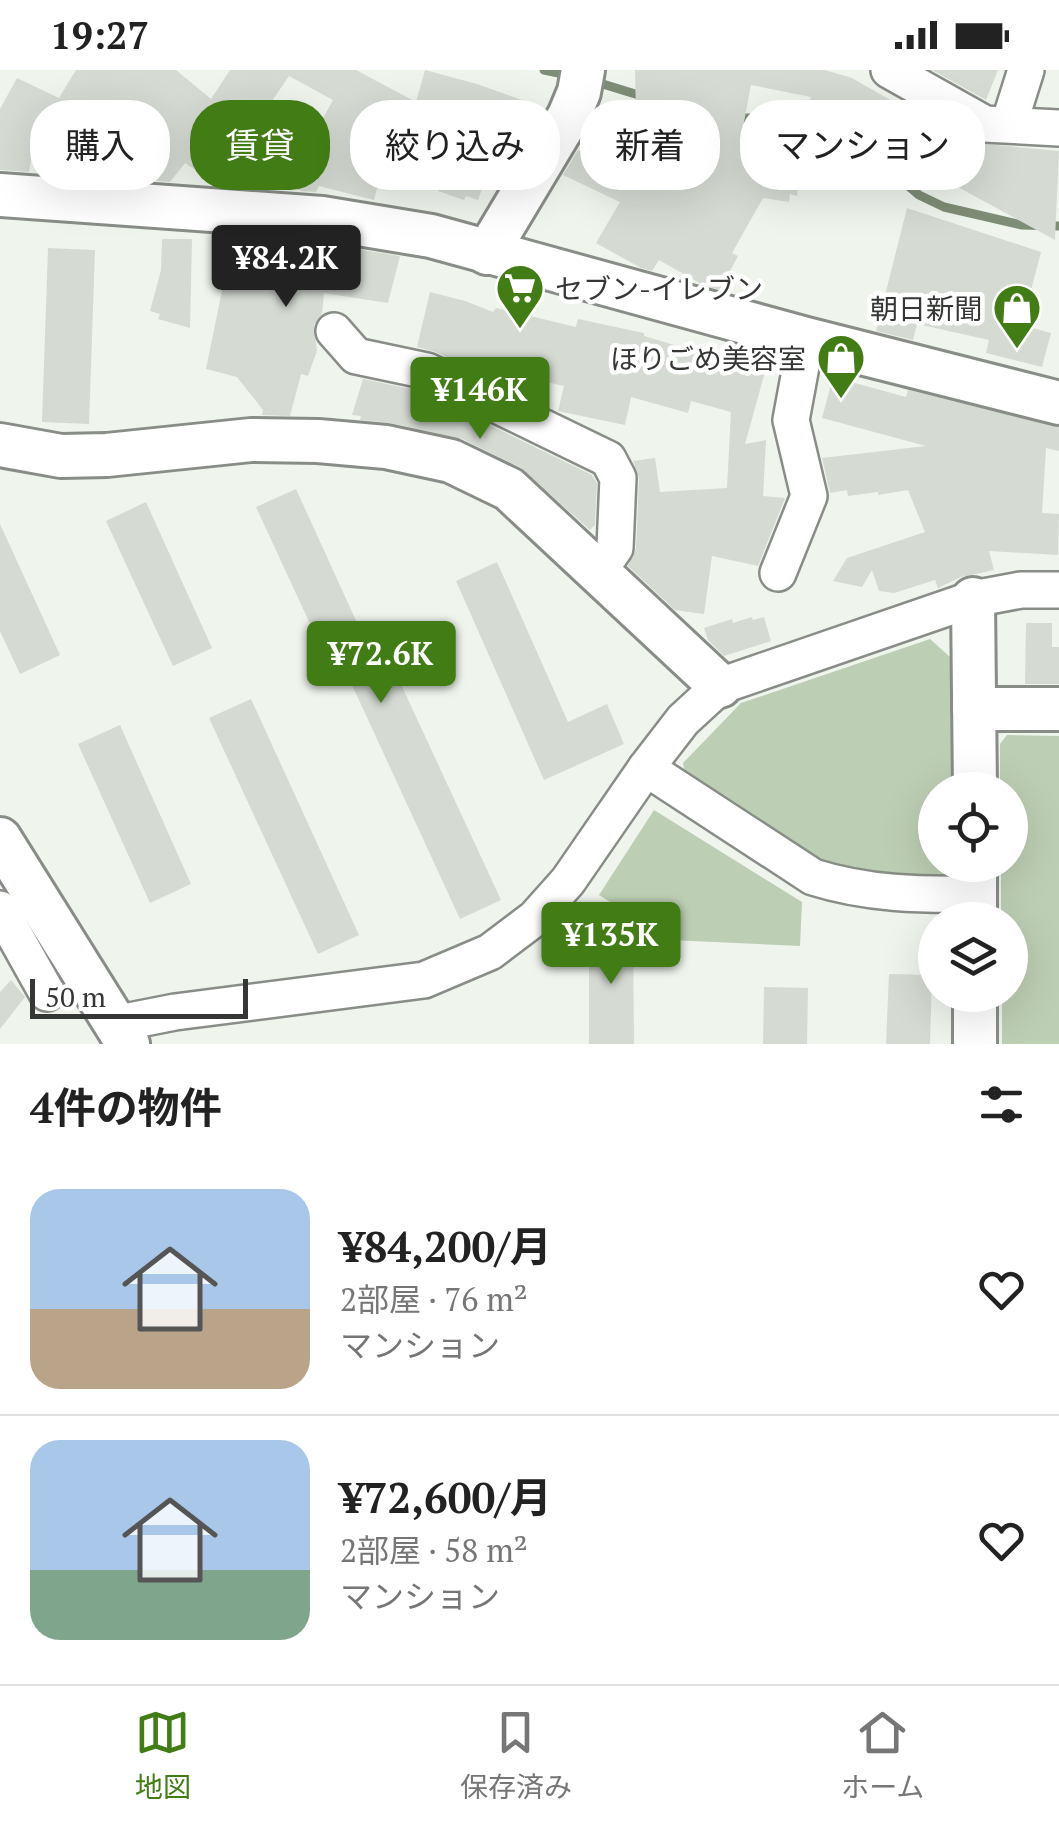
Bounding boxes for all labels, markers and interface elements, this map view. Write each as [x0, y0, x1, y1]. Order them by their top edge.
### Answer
text: 19:27 [50, 10, 149, 60]
chip: 購入 [30, 100, 170, 190]
chip: 賃貸 [190, 100, 330, 190]
chip: 絞り込み [350, 100, 560, 190]
chip: 新着 [580, 100, 720, 190]
chip: マンション [740, 100, 985, 190]
pin: ¥84.2K [205, 225, 367, 310]
text: ¥84.2K [234, 236, 338, 278]
supermarket icon: セブン-イレブン [494, 262, 546, 330]
place label: セブン-イレブン [555, 270, 763, 307]
shop icon: 朝日新聞 [991, 282, 1043, 350]
place label: 朝日新聞 [870, 290, 982, 327]
shop icon: ほりごめ美容室 [815, 332, 867, 400]
place label: ほりごめ美容室 [610, 340, 806, 377]
pin: ¥146K [410, 357, 550, 442]
text: ¥146K [432, 368, 528, 410]
pin: ¥72.6K [300, 621, 462, 706]
text: ¥72.6K [329, 632, 433, 674]
map controls [918, 772, 1028, 1012]
button: locate [918, 772, 1028, 882]
pin: ¥135K [541, 902, 681, 987]
button: layers [918, 902, 1028, 1012]
text: ¥135K [563, 913, 659, 955]
scale bar [30, 974, 248, 1018]
text: 50 m [45, 978, 106, 1015]
icon: filters [974, 1077, 1029, 1132]
text: 4件の物件 [30, 1079, 222, 1135]
text: ¥84,200/月 [340, 1218, 552, 1274]
icon: home [110, 1229, 230, 1349]
icon: heart [974, 1262, 1029, 1317]
text: 2部屋 · 76 m² [340, 1278, 528, 1320]
text: マンション [340, 1324, 500, 1366]
text: ¥72,600/月 [340, 1469, 552, 1525]
icon: home [110, 1480, 230, 1600]
icon: heart [974, 1513, 1029, 1568]
text: 2部屋 · 58 m² [340, 1529, 528, 1571]
text: マンション [340, 1575, 500, 1617]
tab: 地図 [135, 1705, 191, 1805]
tab: 保存済み [460, 1705, 572, 1805]
tab: ホーム [841, 1705, 924, 1805]

